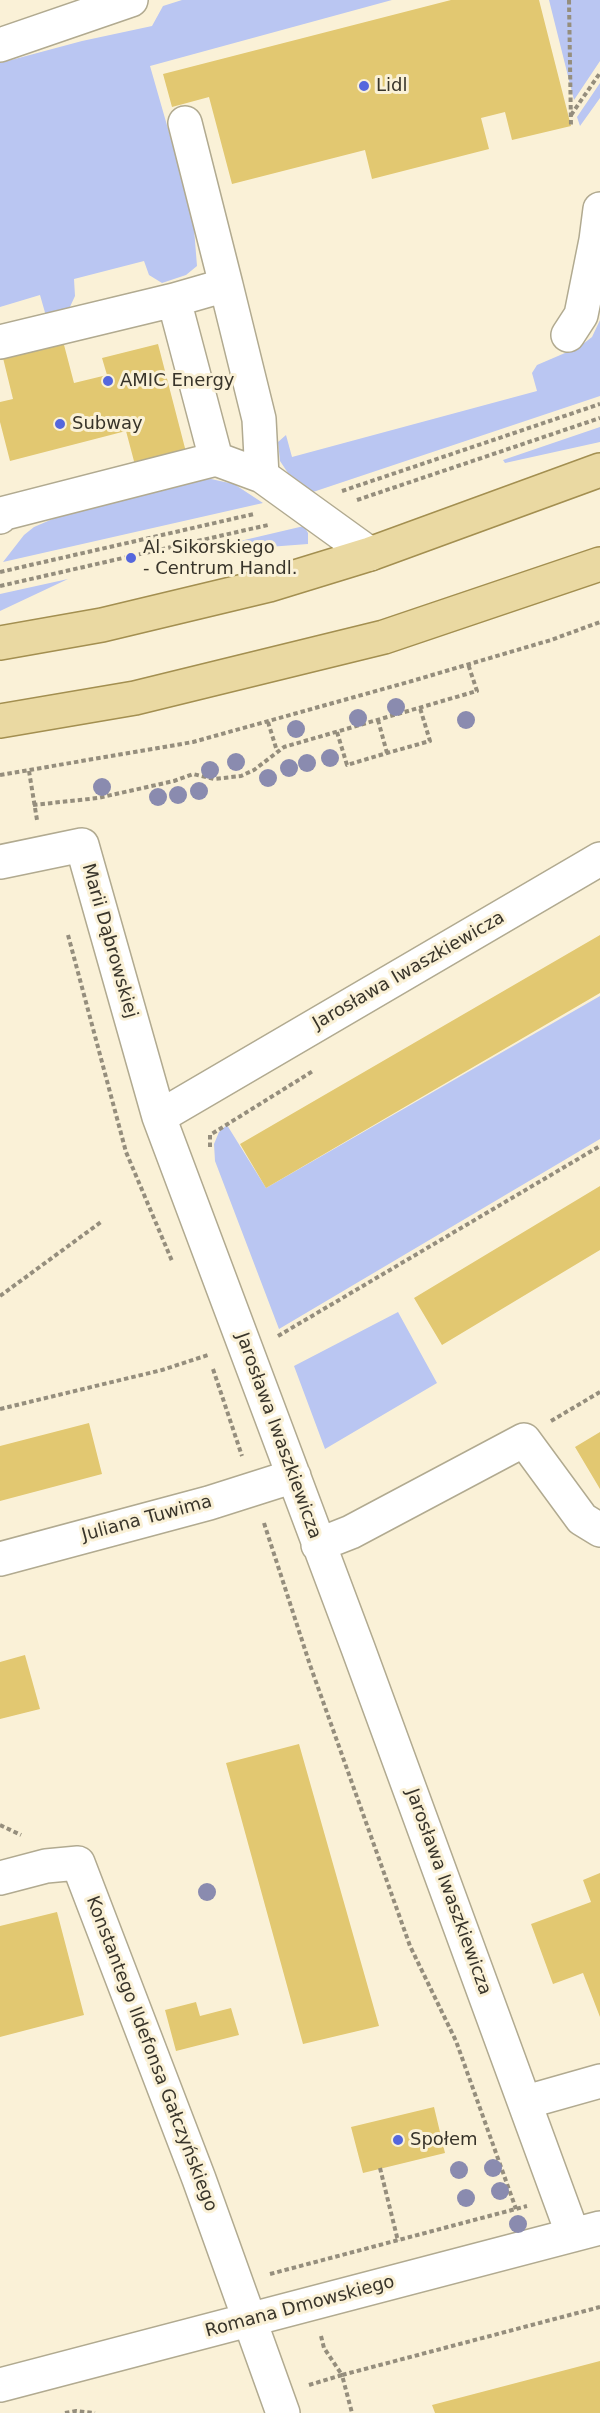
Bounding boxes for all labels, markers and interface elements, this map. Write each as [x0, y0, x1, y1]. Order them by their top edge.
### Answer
place label: Lidl [376, 75, 407, 97]
marker: Lidl [357, 79, 371, 93]
place label: AMIC Energy [120, 370, 234, 392]
marker: AMIC Energy [101, 374, 115, 388]
place label: Subway [72, 413, 143, 435]
marker: Subway [53, 417, 67, 431]
place label: Al. Sikorskiego - Centrum Handl. [143, 537, 298, 580]
marker: Al. Sikorskiego - Centrum Handl. [124, 551, 138, 565]
street label: Marii Dąbrowskiej [77, 861, 141, 1021]
street label: Jarosława Iwaszkiewicza [309, 907, 509, 1035]
street label: Jarosława Iwaszkiewicza [231, 1330, 325, 1542]
street label: Juliana Tuwima [80, 1491, 214, 1547]
street label: Jarosława Iwaszkiewicza [401, 1786, 495, 1998]
street label: Konstantego Ildefonsa Gałczyńskiego [81, 1893, 221, 2215]
place label: Społem [410, 2129, 478, 2151]
marker: Społem [391, 2133, 405, 2147]
street label: Romana Dmowskiego [203, 2271, 397, 2343]

